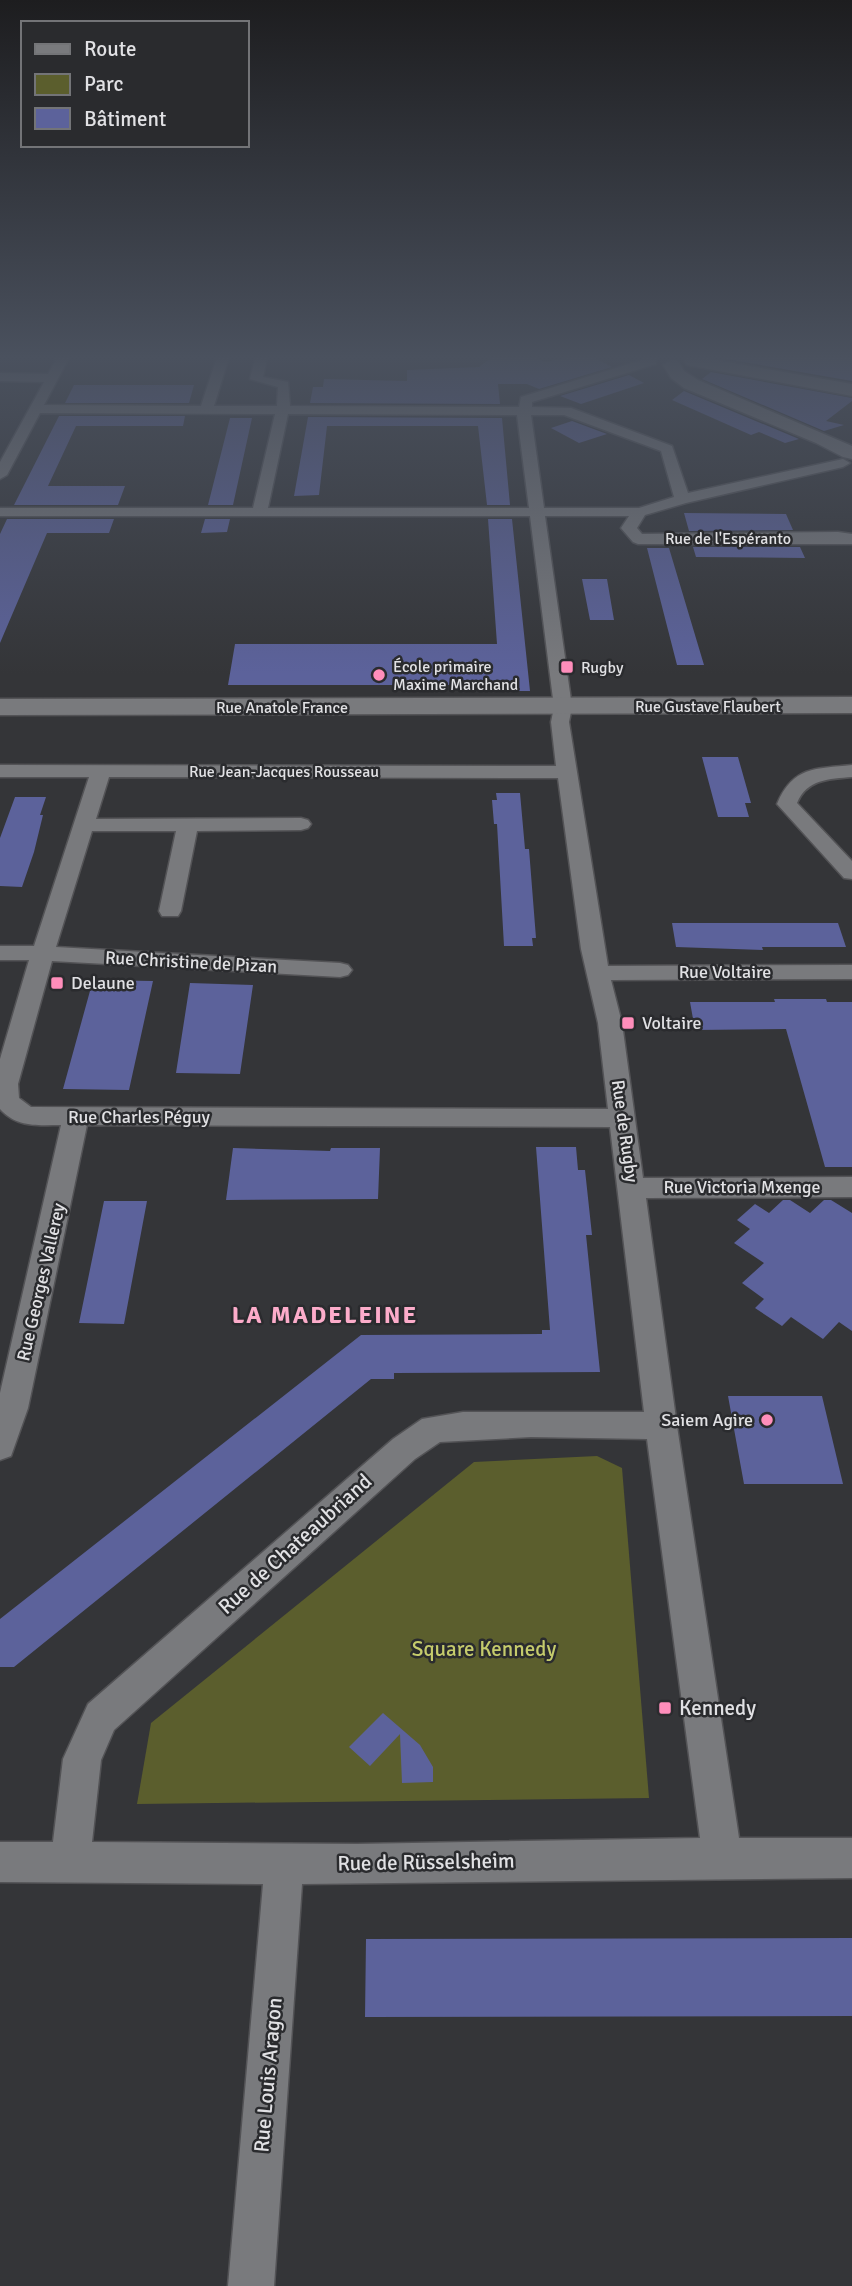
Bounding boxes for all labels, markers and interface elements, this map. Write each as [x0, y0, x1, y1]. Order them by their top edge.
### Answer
legend [21, 21, 248, 147]
text: Route [84, 36, 136, 62]
text: Parc [84, 71, 123, 97]
text: Bâtiment [84, 106, 166, 132]
street label: Rue de l'Espéranto [665, 529, 791, 549]
place label: École primaire Maxime Marchand [393, 657, 518, 695]
place label: Rugby [581, 658, 624, 678]
marker: Rugby [559, 659, 575, 675]
marker: École primaire Maxime Marchand [371, 667, 387, 683]
street label: Rue Gustave Flaubert [635, 697, 781, 717]
street label: Rue Anatole France [216, 698, 348, 718]
street label: Rue Jean-Jacques Rousseau [189, 762, 379, 782]
street label: Rue Christine de Pizan [104, 947, 278, 977]
street label: Rue Voltaire [679, 961, 771, 983]
place label: Delaune [71, 972, 135, 994]
marker: Delaune [49, 975, 65, 991]
place label: Voltaire [642, 1012, 701, 1034]
marker: Voltaire [620, 1015, 636, 1031]
street label: Rue de Rugby [607, 1078, 643, 1184]
street label: Rue Charles Péguy [68, 1106, 211, 1128]
street label: Rue Victoria Mxenge [663, 1176, 821, 1198]
street label: Rue Georges Vallerey [12, 1200, 70, 1363]
district label: LA MADELEINE [232, 1300, 418, 1330]
place label: Saiem Agire [661, 1409, 753, 1431]
marker: Saiem Agire [759, 1412, 775, 1428]
street label: Rue de Chateaubriand [213, 1468, 377, 1620]
park label: Square Kennedy [412, 1636, 556, 1662]
place label: Kennedy [679, 1695, 756, 1721]
marker: Kennedy [657, 1700, 673, 1716]
street label: Rue de Rüsselsheim [337, 1847, 515, 1877]
street label: Rue Louis Aragon [248, 1996, 288, 2154]

